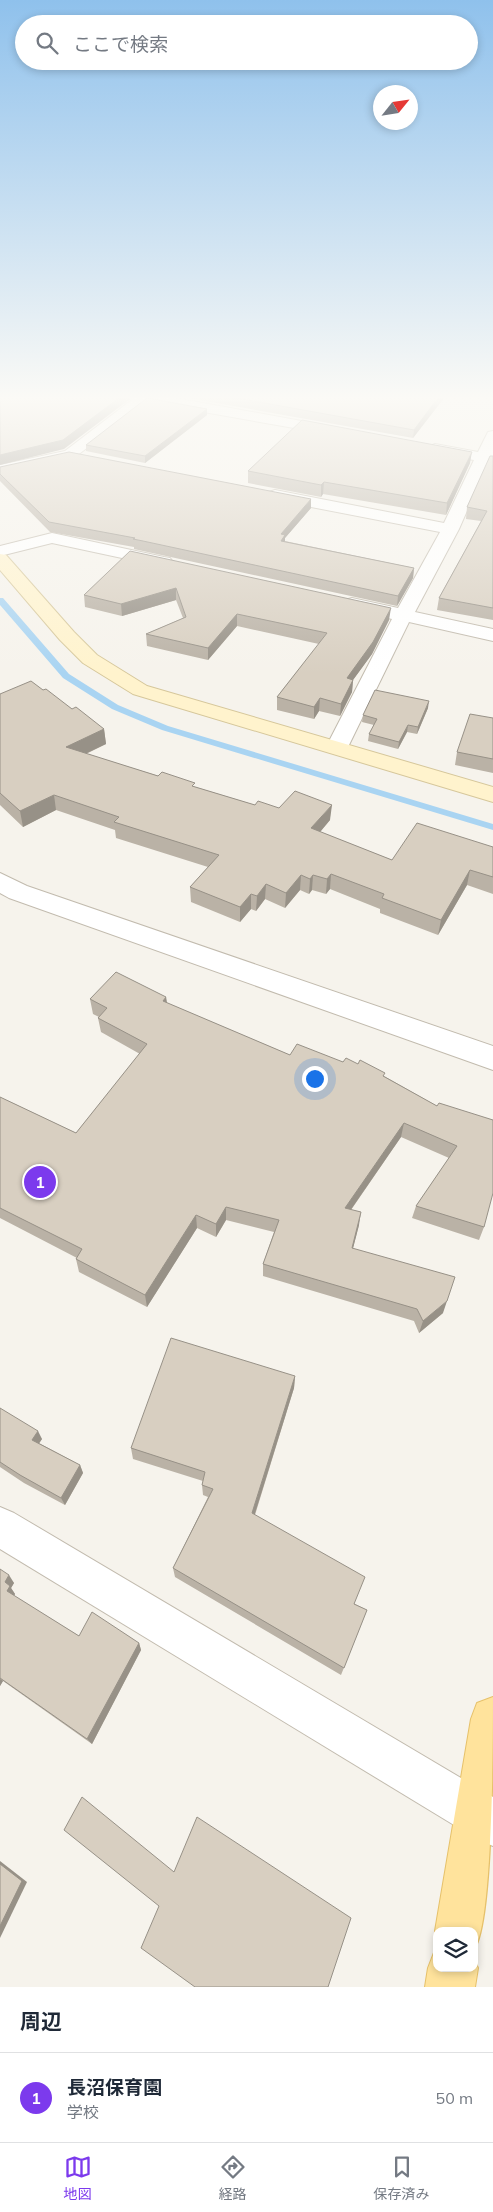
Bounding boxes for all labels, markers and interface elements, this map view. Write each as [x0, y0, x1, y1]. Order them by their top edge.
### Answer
search box [15, 15, 478, 70]
icon: search [33, 29, 61, 57]
text: ここで検索 [73, 32, 168, 56]
north arrow [373, 85, 418, 130]
your location [302, 1066, 328, 1092]
pin: 1 [24, 1163, 56, 1201]
map controls [433, 1927, 478, 1972]
button: layers [433, 1927, 478, 1972]
text: 周辺 [20, 2008, 62, 2034]
text: 長沼保育園 [67, 2075, 162, 2099]
text: 1 [31, 2088, 41, 2108]
text: 50 m [436, 2088, 473, 2108]
text: 学校 [67, 2102, 99, 2122]
tab: 地図 [64, 2153, 92, 2203]
tab: 経路 [219, 2153, 247, 2203]
tab: 保存済み [374, 2153, 430, 2203]

